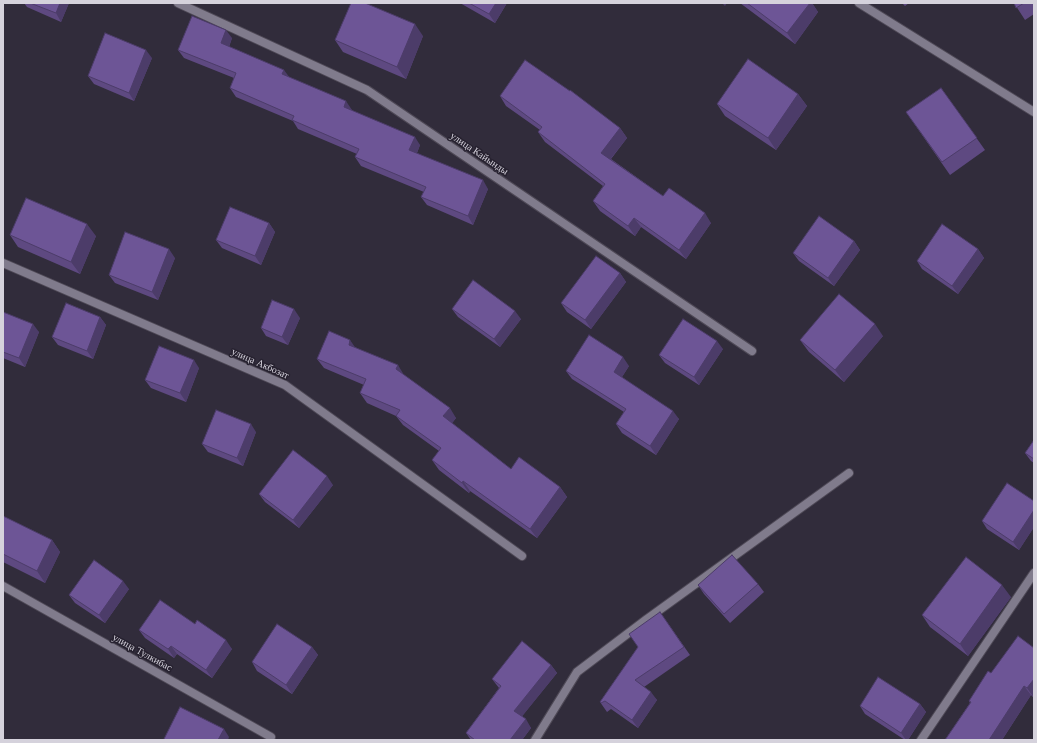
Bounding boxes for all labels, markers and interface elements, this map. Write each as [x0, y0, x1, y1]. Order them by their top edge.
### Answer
street label: улица Кайынды [448, 130, 510, 178]
street label: улица Акбозат [229, 346, 291, 382]
street label: улица Тулкибас [110, 632, 174, 674]

